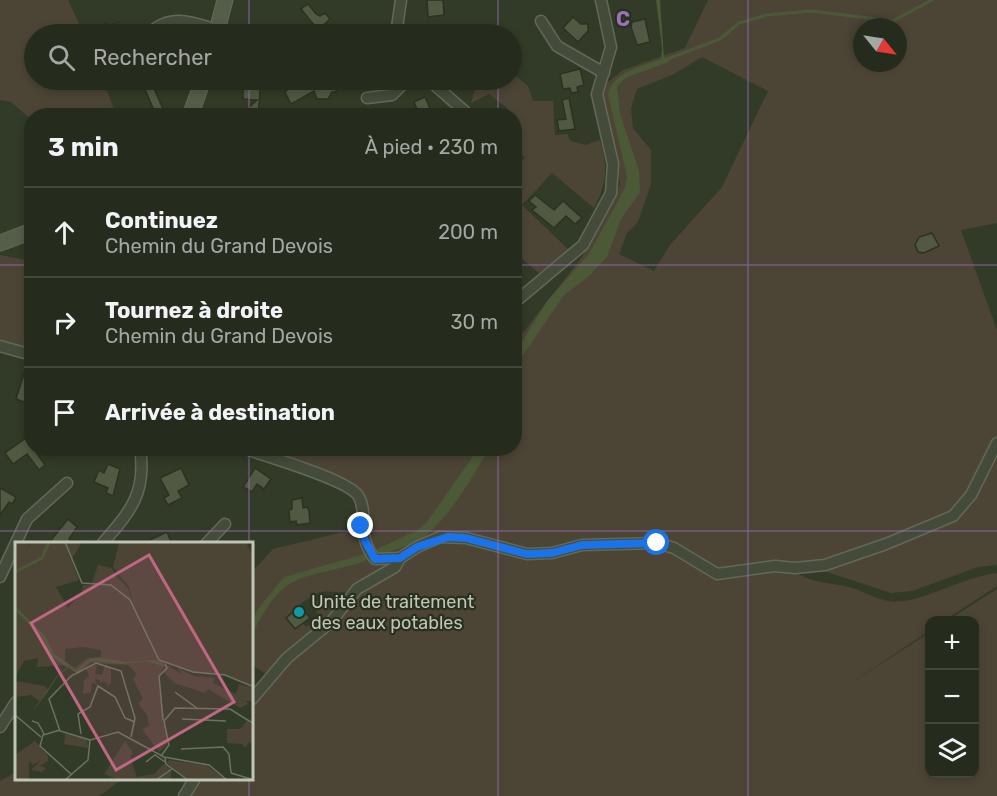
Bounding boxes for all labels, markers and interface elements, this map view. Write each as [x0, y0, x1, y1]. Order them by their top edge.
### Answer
text: C [616, 7, 630, 31]
north arrow [853, 18, 907, 72]
search box [24, 24, 522, 90]
icon: search [45, 41, 78, 74]
text: Rechercher [93, 44, 212, 71]
text: 3 min [48, 132, 119, 163]
text: À pied · 230 m [365, 135, 498, 159]
text: Continuez [105, 207, 218, 234]
icon: ahead [48, 216, 81, 249]
text: 200 m [438, 220, 498, 244]
text: Chemin du Grand Devois [105, 234, 333, 258]
text: Tournez à droite [105, 297, 283, 324]
icon: right [48, 306, 81, 339]
text: 30 m [451, 310, 498, 334]
text: Chemin du Grand Devois [105, 324, 333, 348]
icon: arrive [48, 396, 81, 429]
text: Arrivée à destination [105, 399, 335, 426]
route end [347, 512, 373, 538]
route start [643, 529, 669, 555]
inset map [15, 542, 254, 781]
place label: Unité de traitement des eaux potables [311, 591, 474, 634]
marker: Unité de traitement des eaux potables [292, 605, 306, 619]
map controls [925, 616, 979, 778]
button: + [925, 616, 979, 670]
button: − [925, 670, 979, 724]
button: layers [925, 724, 979, 778]

